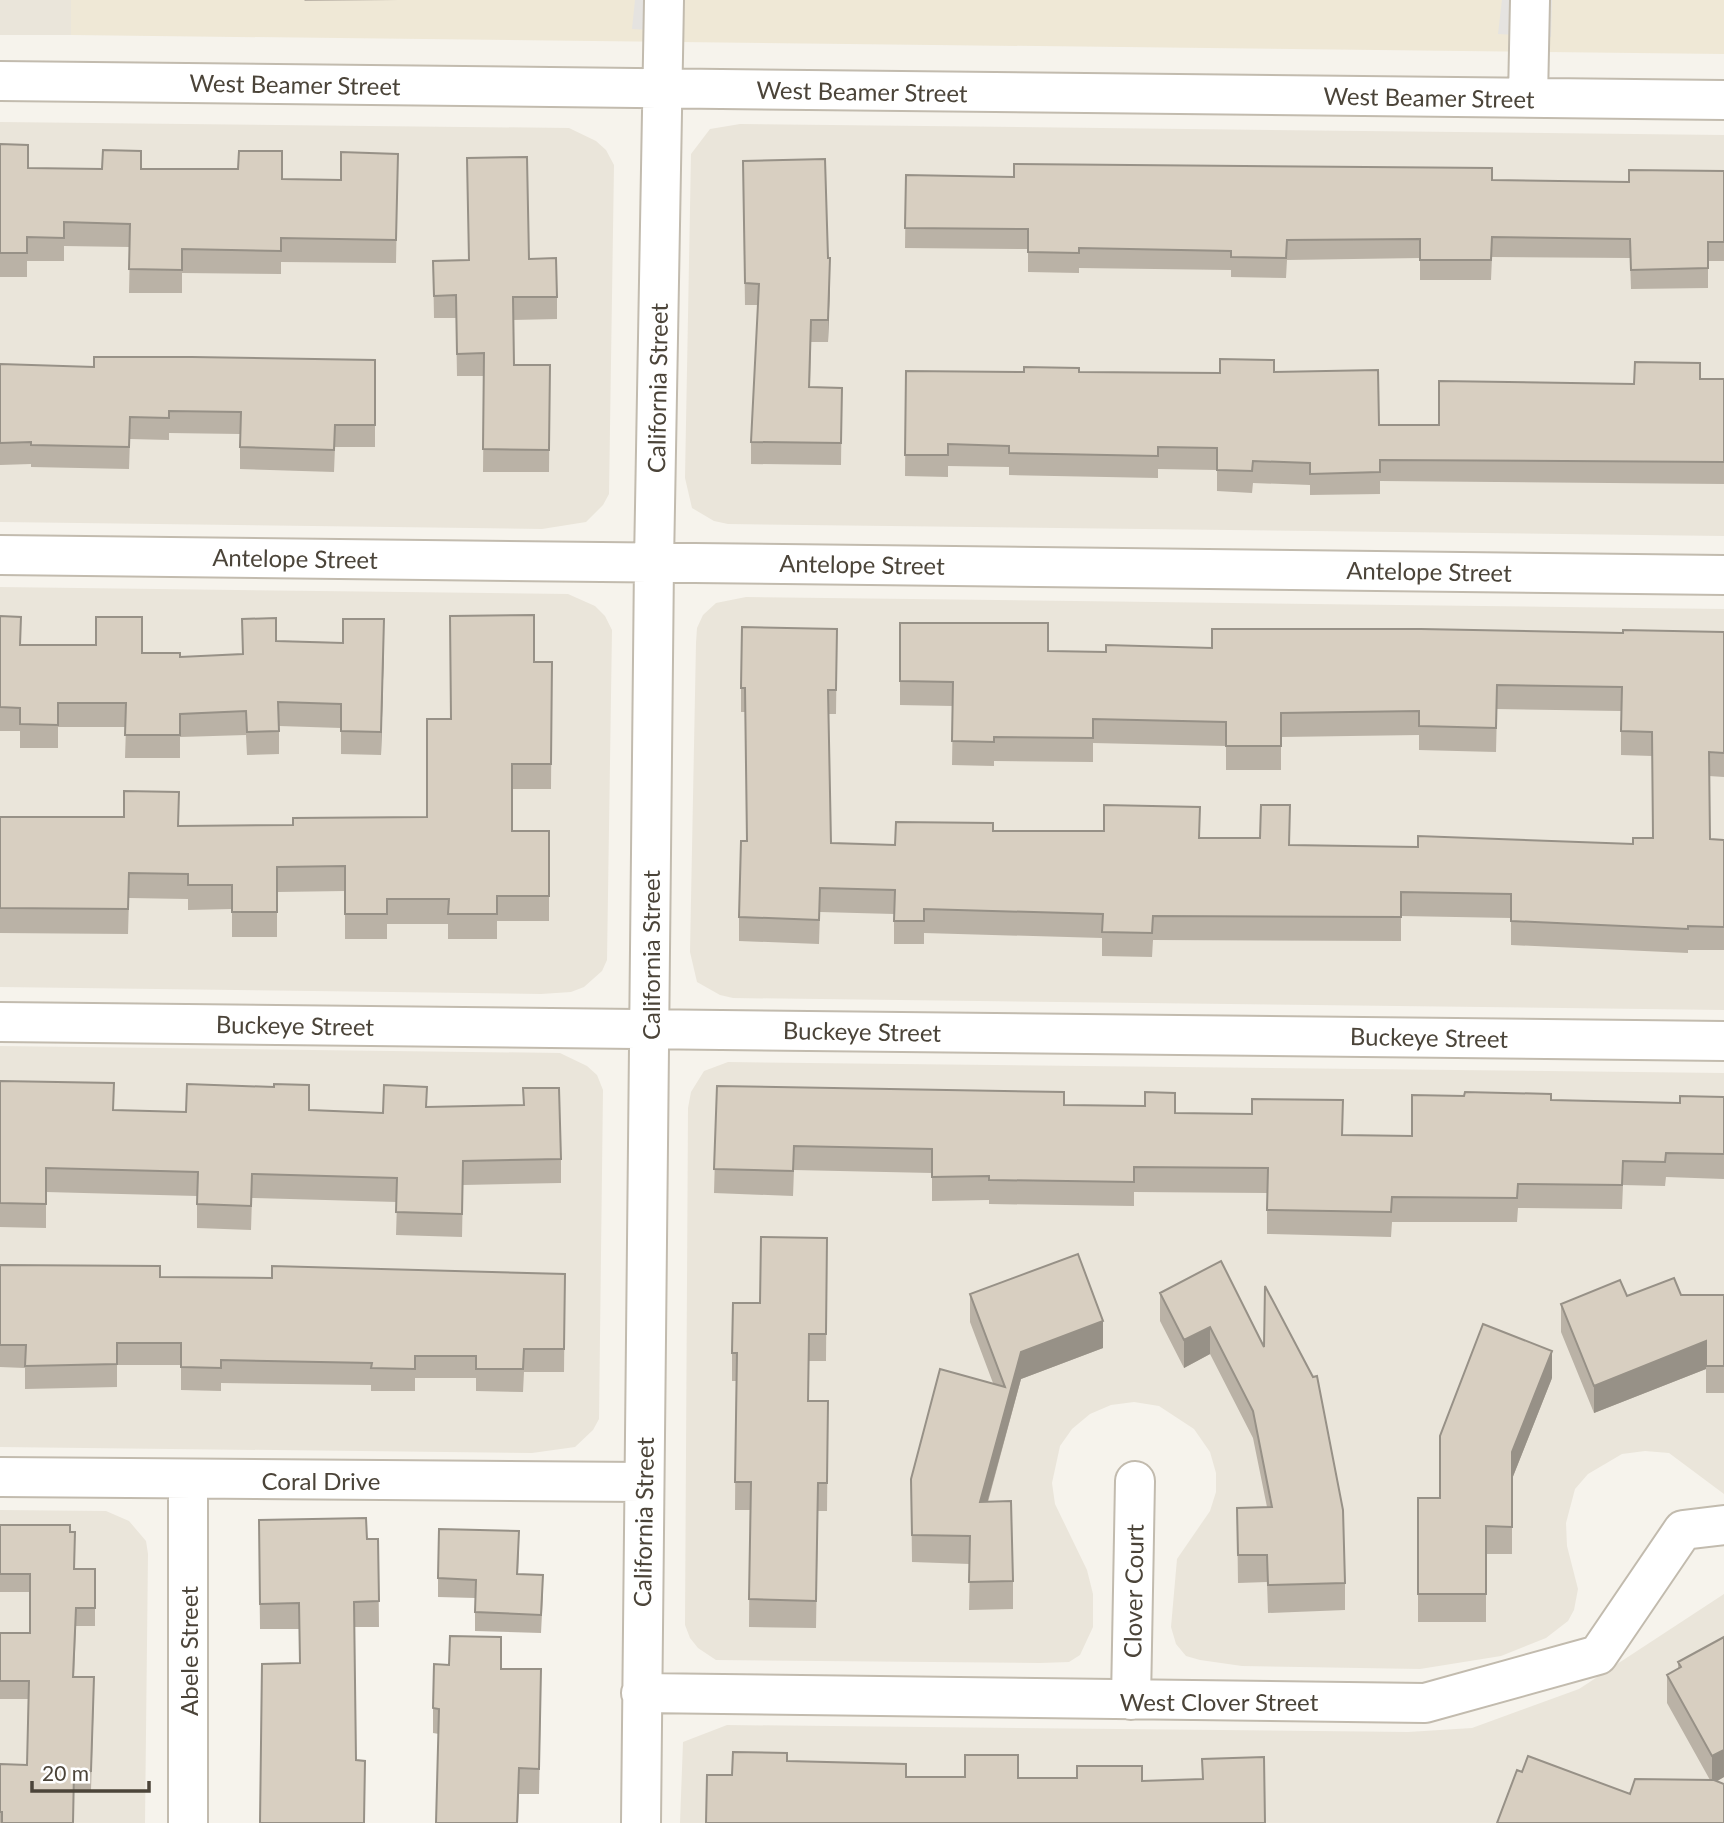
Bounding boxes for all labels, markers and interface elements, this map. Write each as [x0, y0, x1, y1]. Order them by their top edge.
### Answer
street label: West Beamer Street [189, 68, 401, 100]
street label: West Beamer Street [756, 75, 968, 107]
street label: West Beamer Street [1323, 81, 1535, 113]
street label: California Street [641, 302, 673, 473]
street label: Antelope Street [212, 542, 378, 574]
street label: Antelope Street [779, 548, 945, 580]
street label: Antelope Street [1346, 555, 1512, 587]
street label: California Street [636, 870, 665, 1040]
street label: Buckeye Street [216, 1009, 375, 1041]
street label: Buckeye Street [783, 1015, 942, 1047]
street label: Buckeye Street [1350, 1021, 1509, 1053]
street label: California Street [627, 1436, 659, 1607]
street label: Coral Drive [262, 1466, 380, 1495]
street label: Clover Court [1117, 1523, 1149, 1658]
street label: Abele Street [174, 1586, 203, 1716]
street label: West Clover Street [1120, 1687, 1319, 1716]
scale bar [32, 1750, 149, 1794]
text: 20 m [42, 1760, 89, 1785]

